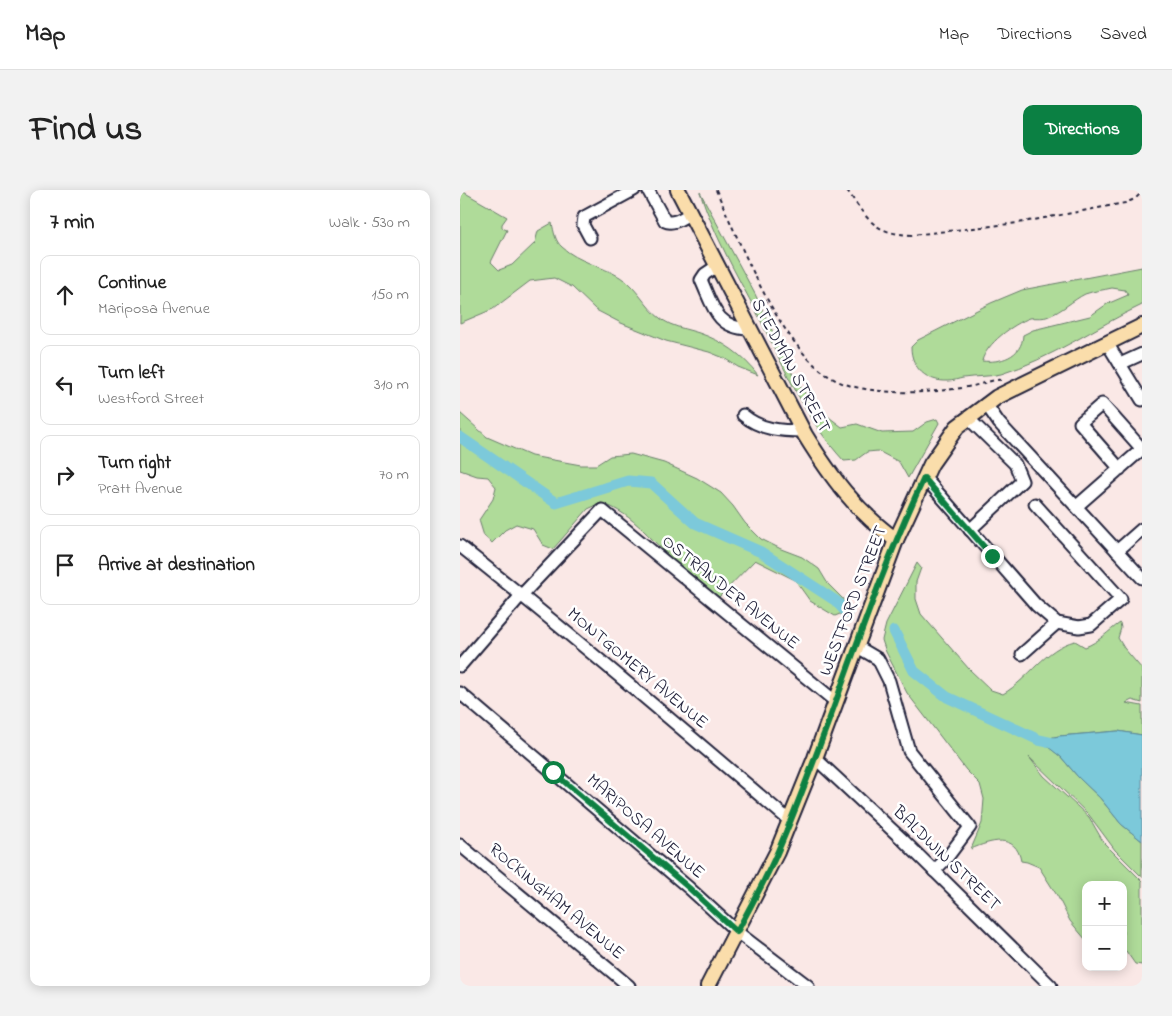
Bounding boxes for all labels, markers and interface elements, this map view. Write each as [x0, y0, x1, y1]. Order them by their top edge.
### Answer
text: Map [25, 17, 66, 52]
text: Map [939, 22, 969, 48]
text: Directions [997, 22, 1072, 48]
text: Saved [1100, 22, 1147, 48]
text: Find us [30, 105, 142, 156]
button: Directions [1023, 105, 1142, 155]
text: 7 min [50, 208, 94, 238]
text: Walk · 530 m [329, 211, 410, 235]
text: Continue [98, 270, 166, 297]
icon: ahead [51, 281, 79, 309]
text: 150 m [371, 283, 409, 307]
street label: STEDMAN STREET [744, 294, 836, 438]
text: Mariposa Avenue [98, 297, 210, 321]
text: Turn left [98, 360, 165, 387]
icon: left [51, 371, 79, 399]
text: 310 m [374, 373, 409, 397]
text: Westford Street [98, 387, 204, 411]
text: Turn right [98, 450, 171, 477]
icon: right [51, 461, 79, 489]
text: 70 m [379, 463, 409, 487]
text: Pratt Avenue [98, 477, 183, 501]
street label: WESTFORD STREET [813, 522, 895, 680]
street label: OSTRANDER AVENUE [656, 529, 804, 657]
route end [981, 545, 1004, 568]
icon: arrive [51, 551, 79, 579]
text: Arrive at destination [98, 552, 255, 579]
street label: MONTGOMERY AVENUE [561, 602, 713, 736]
route start [542, 761, 565, 784]
street label: MARIPOSA AVENUE [580, 768, 710, 886]
street label: BALDWIN STREET [885, 800, 1006, 918]
street label: ROCKINGHAM AVENUE [482, 837, 630, 967]
map controls [1082, 881, 1127, 971]
button: + [1082, 881, 1127, 926]
button: − [1082, 926, 1127, 971]

